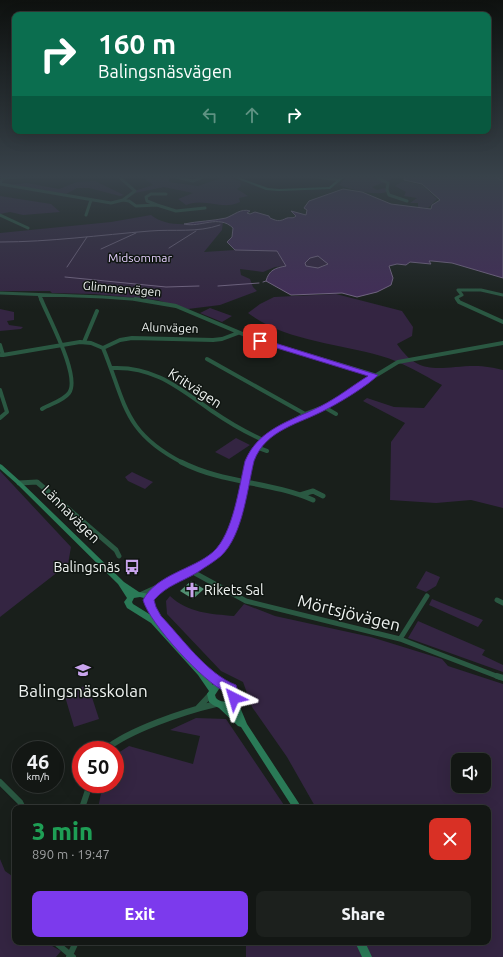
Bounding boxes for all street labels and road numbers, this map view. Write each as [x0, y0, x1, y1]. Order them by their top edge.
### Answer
street label: Glimmervägen [82, 279, 162, 298]
street label: Alunvägen [141, 320, 199, 335]
street label: Kritvägen [165, 365, 225, 411]
street label: Lännavägen [39, 482, 103, 546]
street label: Mörtsjövägen [296, 591, 402, 634]

